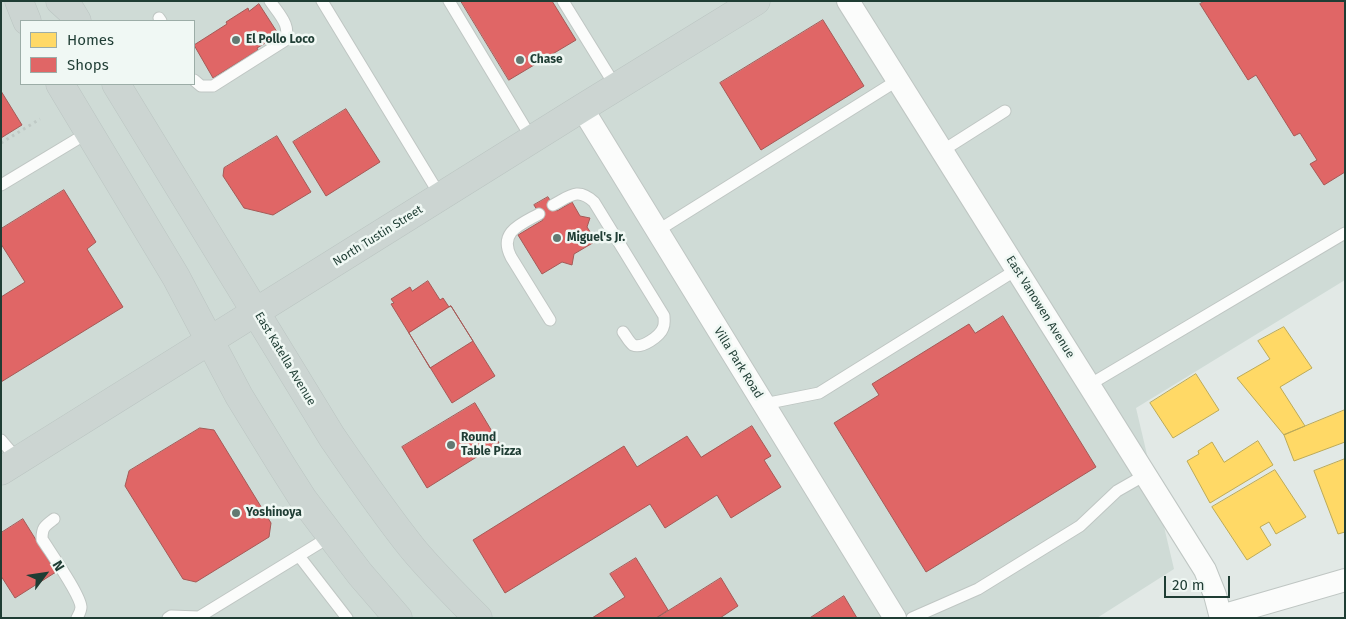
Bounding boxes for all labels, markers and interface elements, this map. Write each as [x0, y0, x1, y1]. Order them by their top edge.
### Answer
legend [20, 20, 195, 85]
text: Homes [67, 31, 114, 49]
place label: El Pollo Loco [246, 33, 315, 47]
marker: El Pollo Loco [230, 34, 242, 46]
place label: Chase [530, 53, 563, 67]
marker: Chase [514, 54, 526, 66]
text: Shops [67, 56, 109, 74]
street label: North Tustin Street [330, 203, 426, 269]
place label: Miguel's Jr. [567, 231, 625, 245]
marker: Miguel's Jr. [551, 232, 563, 244]
street label: East Vanowen Avenue [1003, 253, 1077, 361]
street label: East Katella Avenue [251, 310, 319, 408]
street label: Villa Park Road [710, 325, 766, 401]
place label: Round Table Pizza [461, 431, 522, 459]
marker: Round Table Pizza [445, 439, 457, 451]
place label: Yoshinoya [246, 506, 302, 520]
marker: Yoshinoya [230, 507, 242, 519]
north arrow [20, 549, 70, 599]
text: N [49, 558, 68, 574]
scale bar [1166, 566, 1232, 598]
text: 20 m [1172, 576, 1205, 594]

